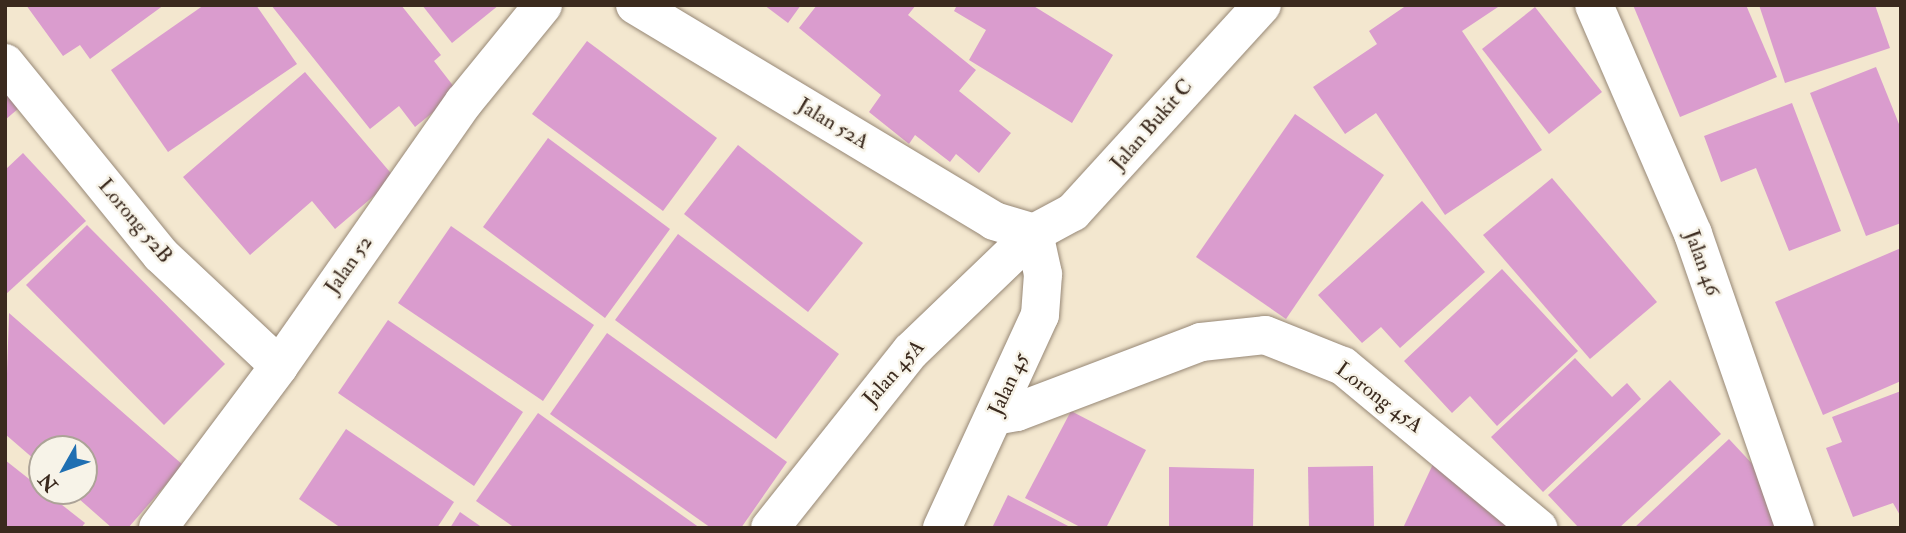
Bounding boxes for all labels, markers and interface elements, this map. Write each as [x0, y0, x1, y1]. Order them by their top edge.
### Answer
street label: Jalan Bukit C [1106, 74, 1198, 176]
street label: Jalan 52A [793, 93, 873, 155]
street label: Lorong 52B [92, 174, 178, 268]
street label: Jalan 46 [1679, 227, 1725, 299]
street label: Jalan 52 [320, 231, 378, 299]
street label: Jalan 45A [858, 335, 930, 411]
street label: Jalan 45 [984, 349, 1034, 419]
street label: Lorong 45A [1330, 357, 1428, 439]
north arrow [28, 435, 98, 505]
text: N [34, 468, 63, 496]

